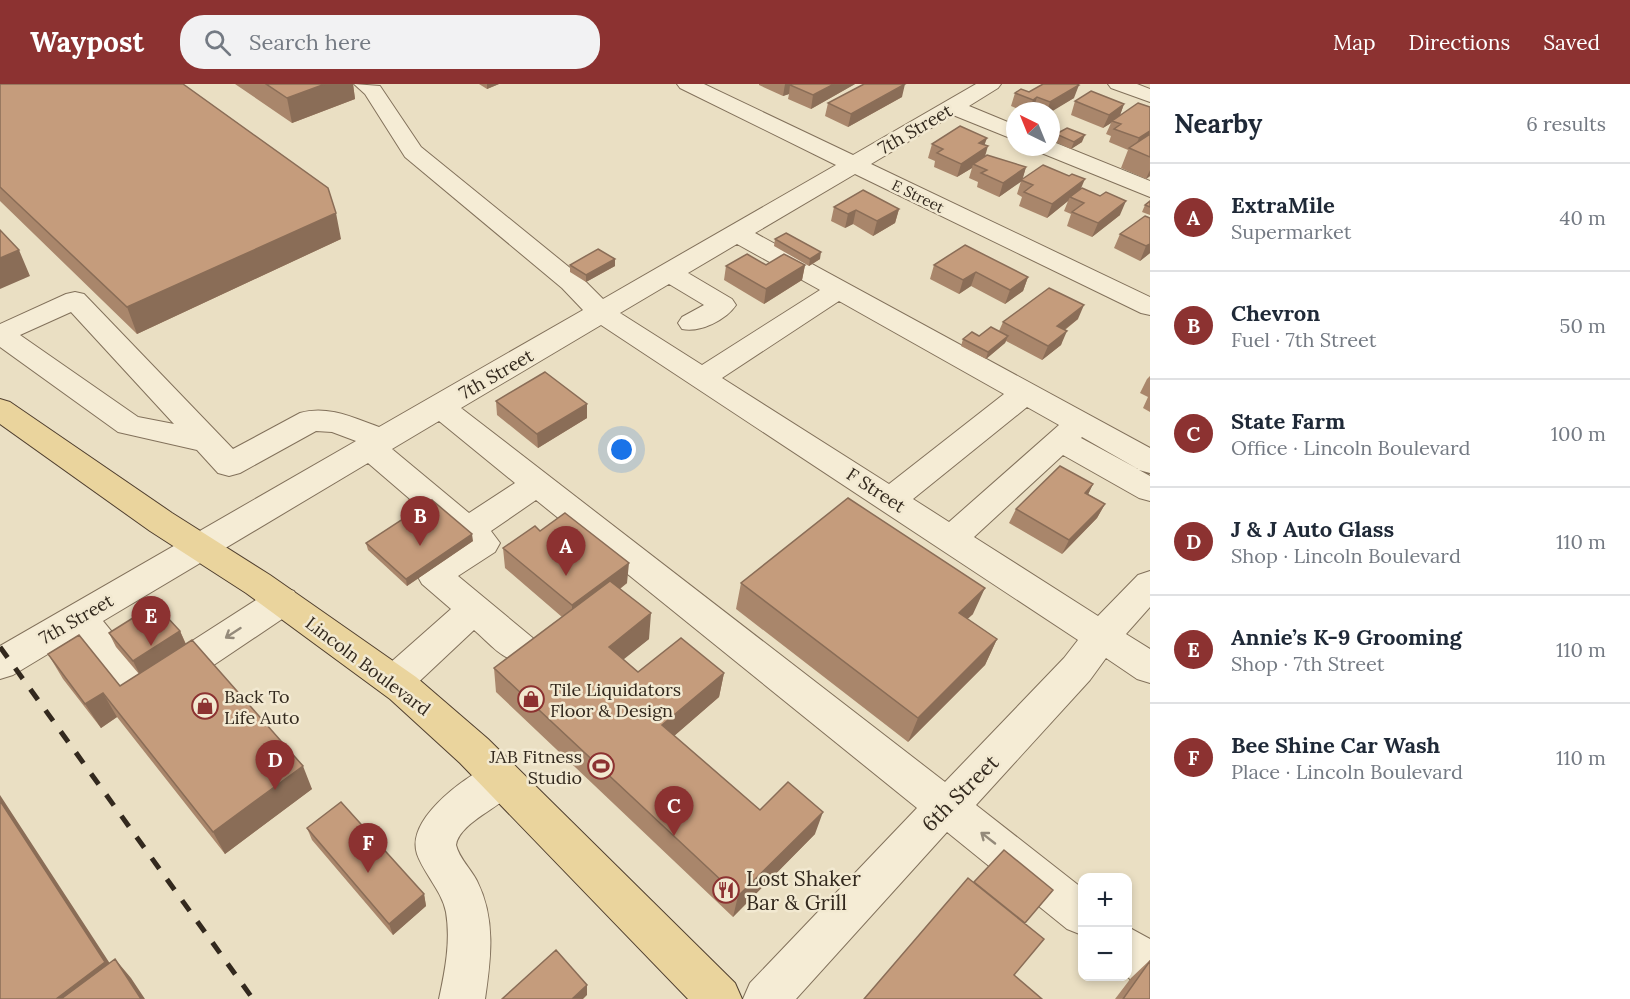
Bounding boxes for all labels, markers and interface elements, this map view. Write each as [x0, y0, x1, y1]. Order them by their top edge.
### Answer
search box [180, 15, 600, 69]
text: Waypost [30, 24, 144, 60]
icon: search [201, 26, 234, 59]
text: Search here [249, 28, 371, 56]
text: Map [1333, 29, 1376, 56]
text: Directions [1409, 29, 1510, 56]
text: Saved [1543, 29, 1600, 56]
street label: 7th Street [874, 99, 956, 159]
north arrow [1006, 102, 1060, 156]
text: Nearby [1174, 107, 1262, 140]
text: 6 results [1526, 111, 1606, 136]
street label: E Street [889, 175, 947, 217]
text: ExtraMile [1231, 191, 1335, 219]
text: A [1187, 205, 1200, 230]
text: 40 m [1560, 205, 1606, 230]
text: Supermarket [1231, 219, 1351, 244]
text: Chevron [1231, 299, 1320, 327]
text: B [1187, 313, 1200, 338]
text: 50 m [1560, 313, 1606, 338]
text: Fuel · 7th Street [1231, 327, 1376, 352]
street label: 7th Street [455, 344, 537, 404]
text: State Farm [1231, 407, 1345, 435]
text: C [1187, 421, 1200, 446]
text: 100 m [1551, 421, 1606, 446]
your location [607, 435, 636, 464]
text: Office · Lincoln Boulevard [1231, 435, 1471, 460]
street label: F Street [842, 462, 910, 518]
pin: B [400, 496, 440, 546]
text: J & J Auto Glass [1231, 515, 1394, 543]
pin: A [546, 526, 586, 576]
text: D [1186, 529, 1201, 554]
text: 110 m [1556, 529, 1606, 554]
text: Shop · Lincoln Boulevard [1231, 543, 1461, 568]
street label: 7th Street [35, 589, 117, 649]
pin: E [132, 596, 170, 646]
street label: Lincoln Boulevard [301, 611, 435, 721]
text: Annie’s K-9 Grooming [1231, 623, 1462, 651]
one-way arrow [225, 628, 242, 640]
text: E [1187, 637, 1200, 662]
text: 110 m [1556, 637, 1606, 662]
text: Shop · 7th Street [1231, 651, 1384, 676]
place label: Tile Liquidators Floor & Design [550, 678, 681, 722]
shop icon: Tile Liquidators Floor & Design [516, 684, 546, 714]
place label: Back To Life Auto [224, 685, 299, 729]
shop icon: Back To Life Auto [190, 691, 220, 721]
text: Bee Shine Car Wash [1231, 731, 1440, 759]
pin: D [256, 740, 294, 790]
place label: JAB Fitness Studio [488, 745, 582, 789]
text: F [1188, 745, 1199, 770]
text: 110 m [1556, 745, 1606, 770]
street label: 6th Street [916, 748, 1005, 837]
sports icon: JAB Fitness Studio [586, 751, 616, 781]
text: Place · Lincoln Boulevard [1231, 759, 1463, 784]
pin: C [654, 786, 694, 836]
pin: F [348, 824, 388, 873]
one-way arrow [980, 831, 996, 844]
place label: Lost Shaker Bar & Grill [746, 865, 861, 916]
map controls [1078, 873, 1132, 981]
button: + [1078, 873, 1132, 927]
restaurant icon: Lost Shaker Bar & Grill [711, 875, 741, 905]
button: − [1078, 927, 1132, 981]

